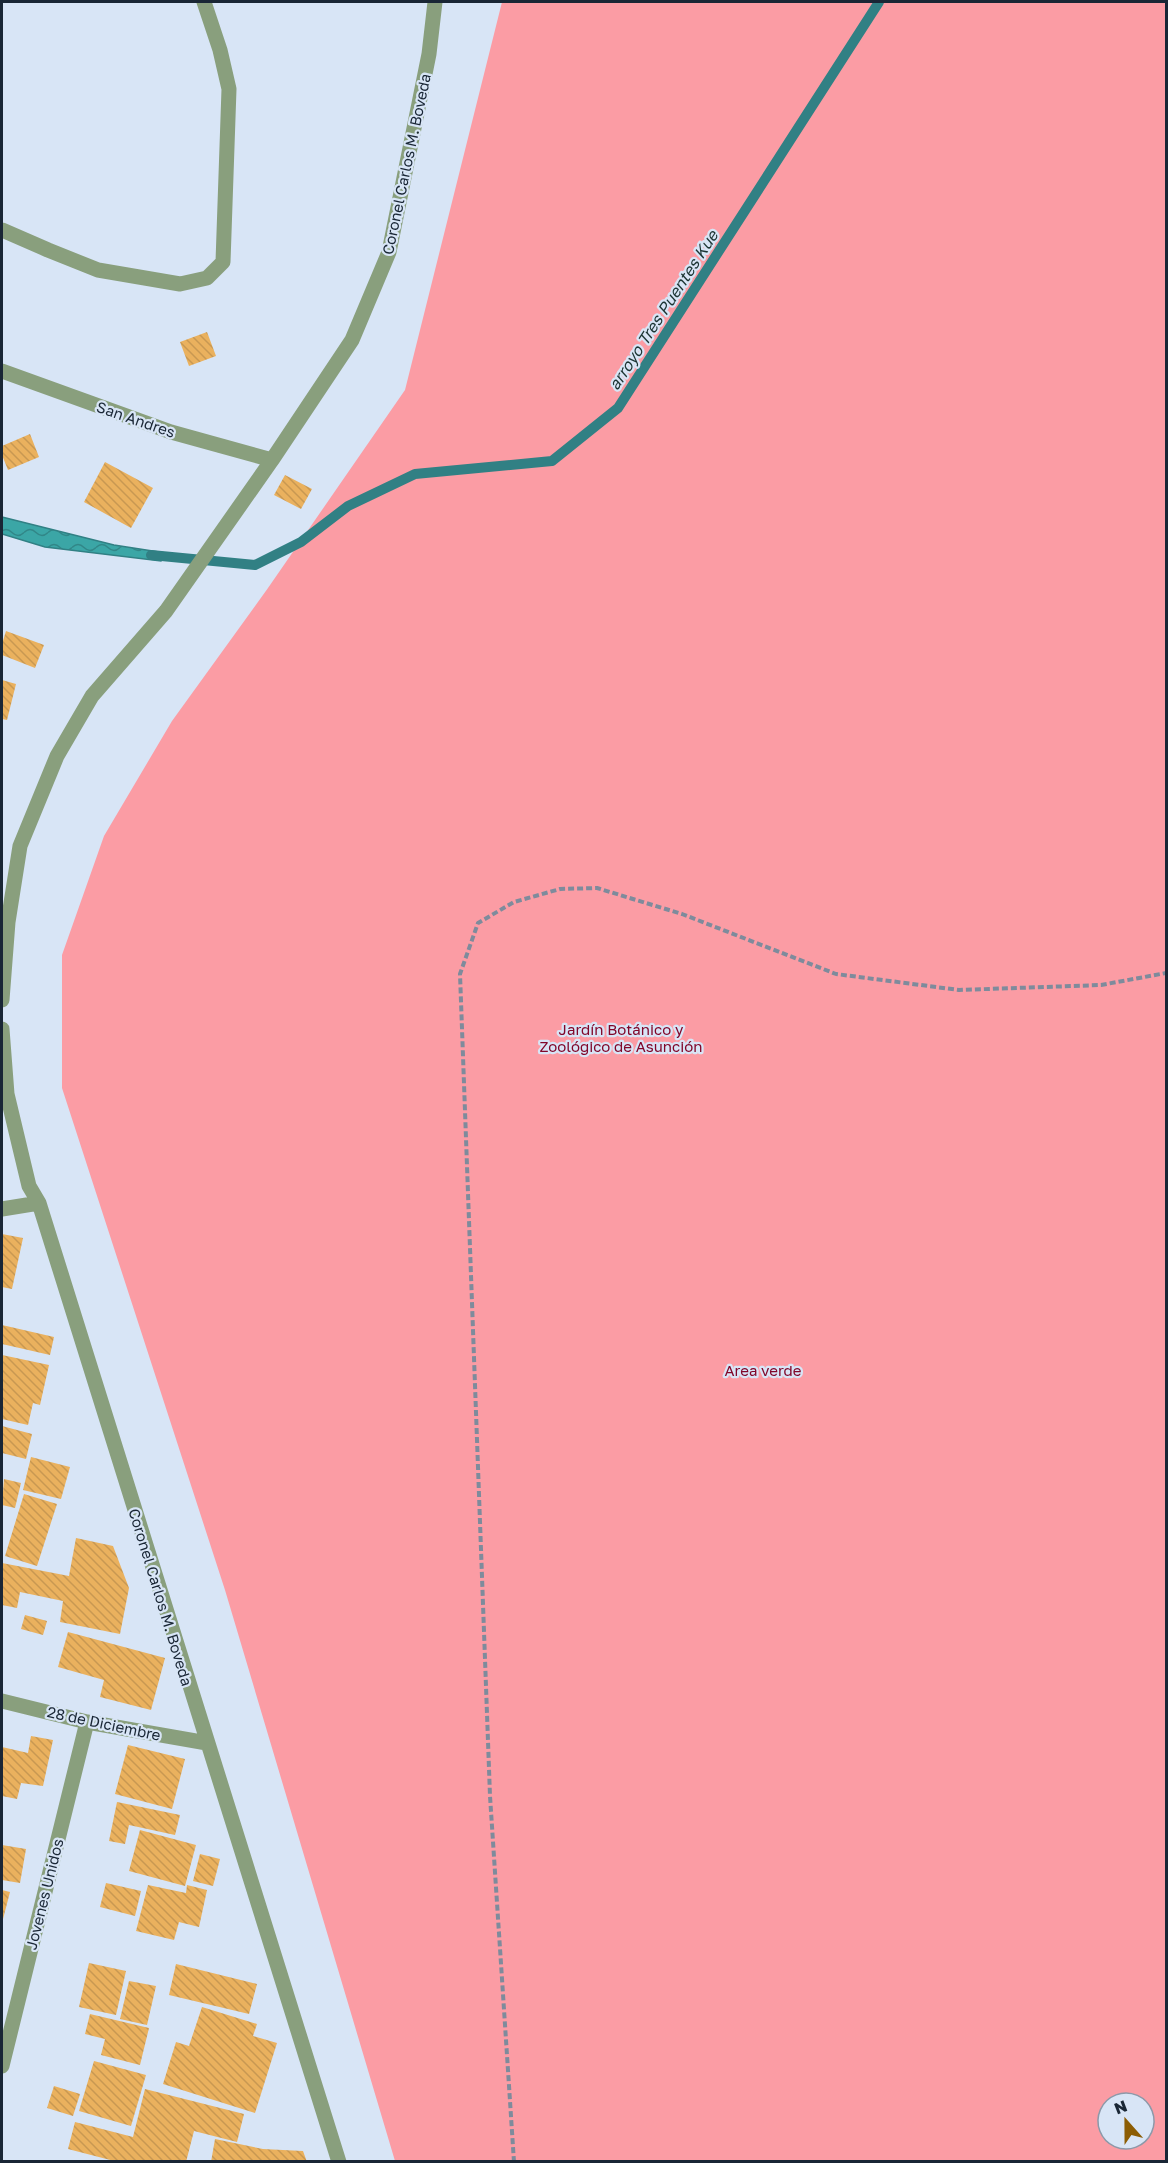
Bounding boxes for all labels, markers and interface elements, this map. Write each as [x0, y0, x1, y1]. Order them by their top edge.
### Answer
street label: Coronel Carlos M. Boveda [378, 72, 434, 256]
water label: arroyo Tres Puentes Kue [604, 225, 723, 394]
street label: San Andres [94, 397, 178, 441]
park label: Jardín Botánico y Zoológico de Asunción [540, 1020, 702, 1055]
park label: Area verde [724, 1361, 802, 1379]
street label: Coronel Carlos M. Boveda [125, 1506, 197, 1688]
street label: 28 de Diciembre [46, 1702, 163, 1744]
street label: Jovenes Unidos [21, 1837, 67, 1951]
north arrow [1096, 2091, 1156, 2151]
text: N [1111, 2095, 1130, 2119]

